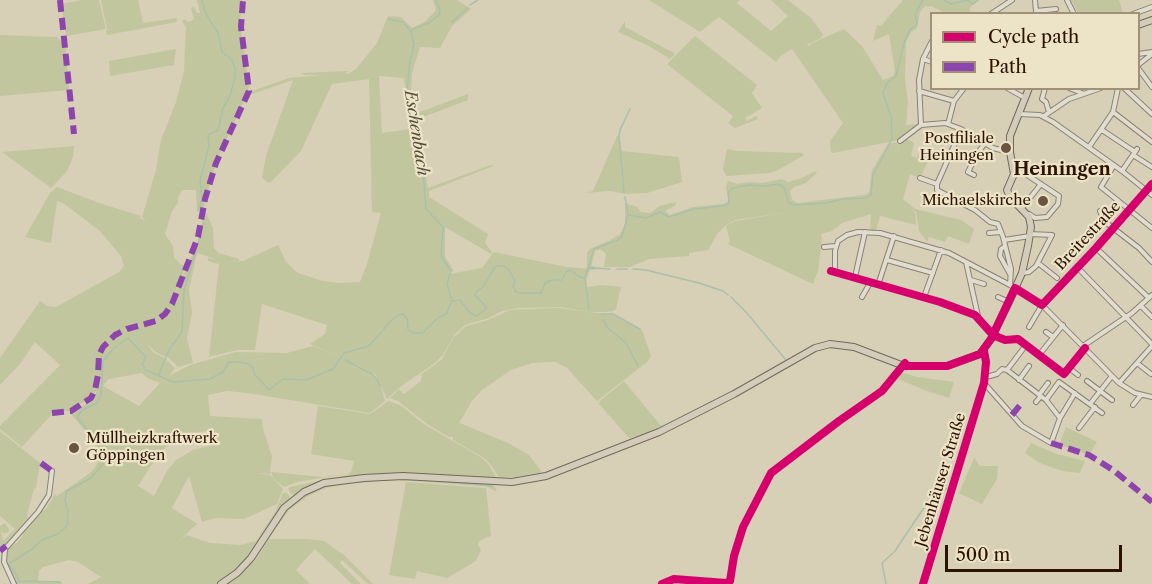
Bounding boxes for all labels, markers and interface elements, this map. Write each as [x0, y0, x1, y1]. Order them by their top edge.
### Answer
legend [930, 12, 1140, 90]
text: Cycle path [988, 26, 1079, 48]
text: Path [988, 56, 1027, 78]
water label: Eschenbach [400, 89, 432, 177]
place label: Postfiliale Heiningen [920, 130, 994, 165]
marker: Postfiliale Heiningen [999, 141, 1013, 155]
district label: Heiningen [1013, 159, 1111, 181]
place label: Michaelskirche [922, 192, 1031, 210]
marker: Michaelskirche [1036, 194, 1050, 208]
street label: Breitestraße [1051, 198, 1125, 274]
street label: Jebenhäuser Straße [912, 411, 970, 549]
place label: Müllheizkraftwerk Göppingen [86, 430, 218, 465]
marker: Müllheizkraftwerk Göppingen [67, 441, 81, 455]
scale bar [948, 533, 1125, 571]
text: 500 m [956, 544, 1010, 566]

